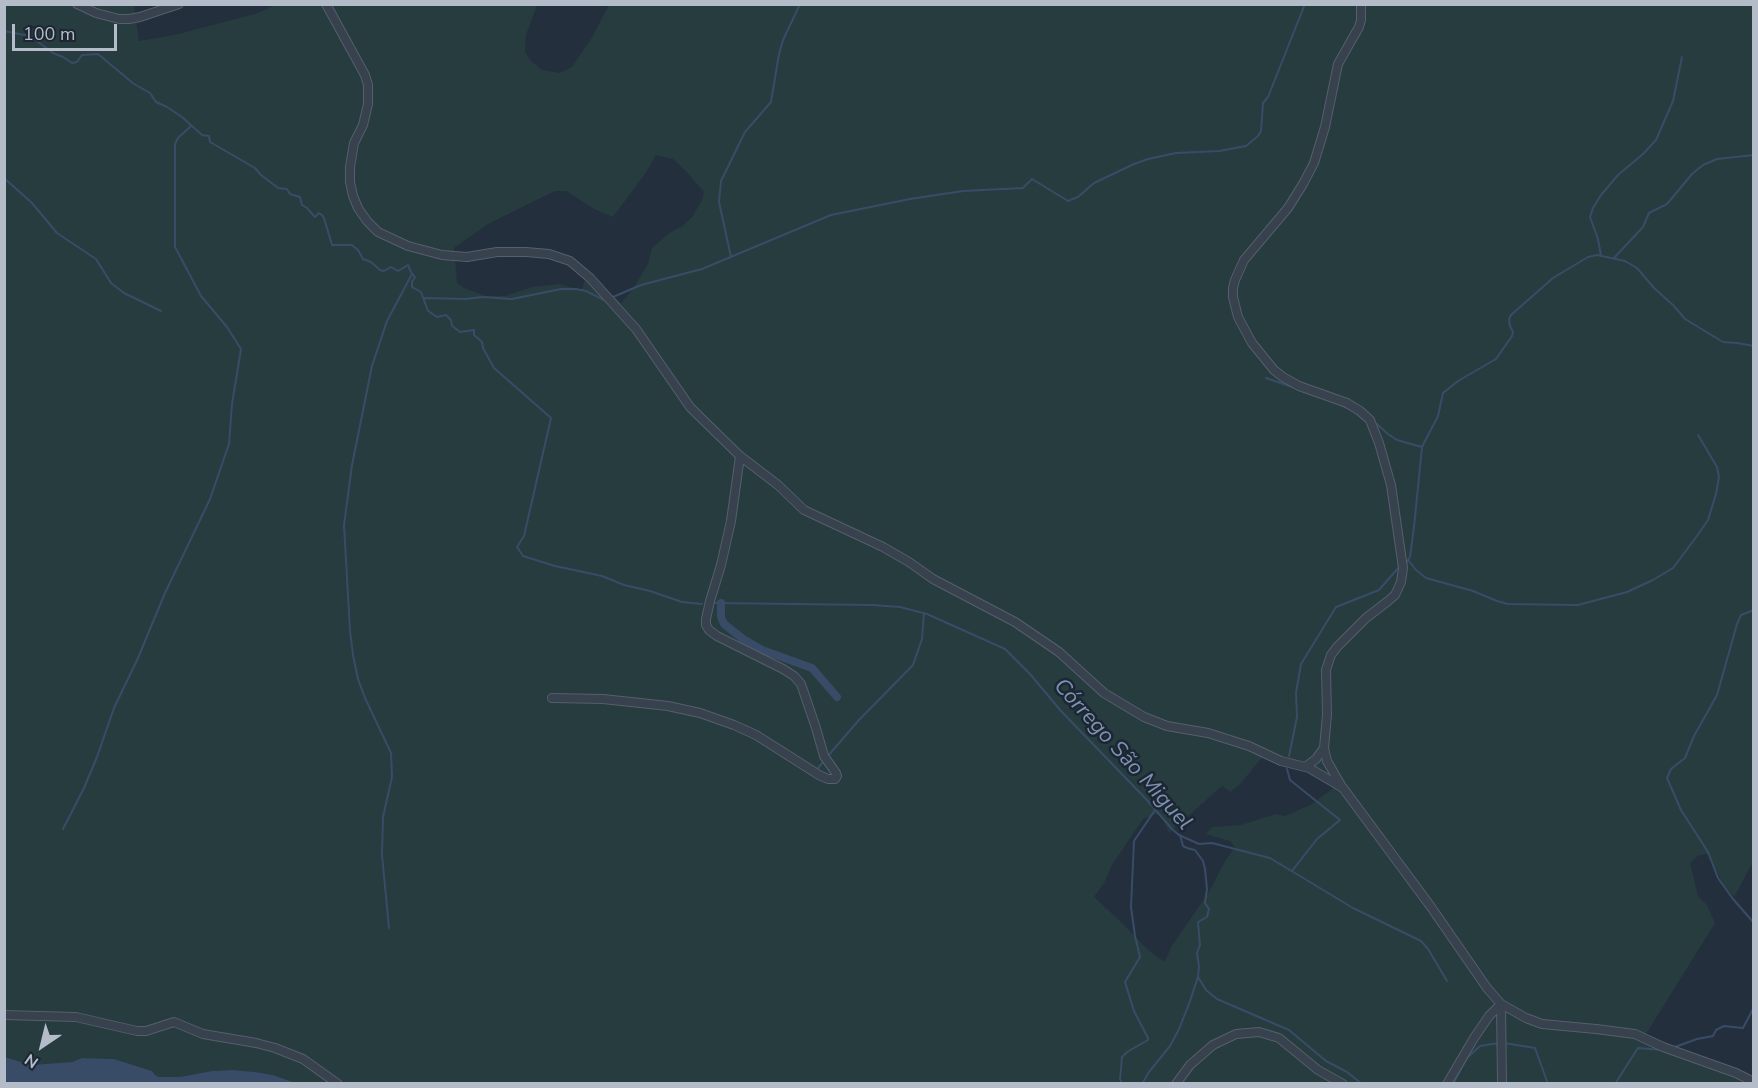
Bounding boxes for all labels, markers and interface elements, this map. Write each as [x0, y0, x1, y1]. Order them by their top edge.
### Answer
scale bar [15, 12, 120, 50]
text: 100 m [23, 22, 75, 46]
water label: Córrego São Miguel [1047, 674, 1197, 836]
north arrow [12, 1016, 72, 1076]
text: N [20, 1048, 43, 1073]

